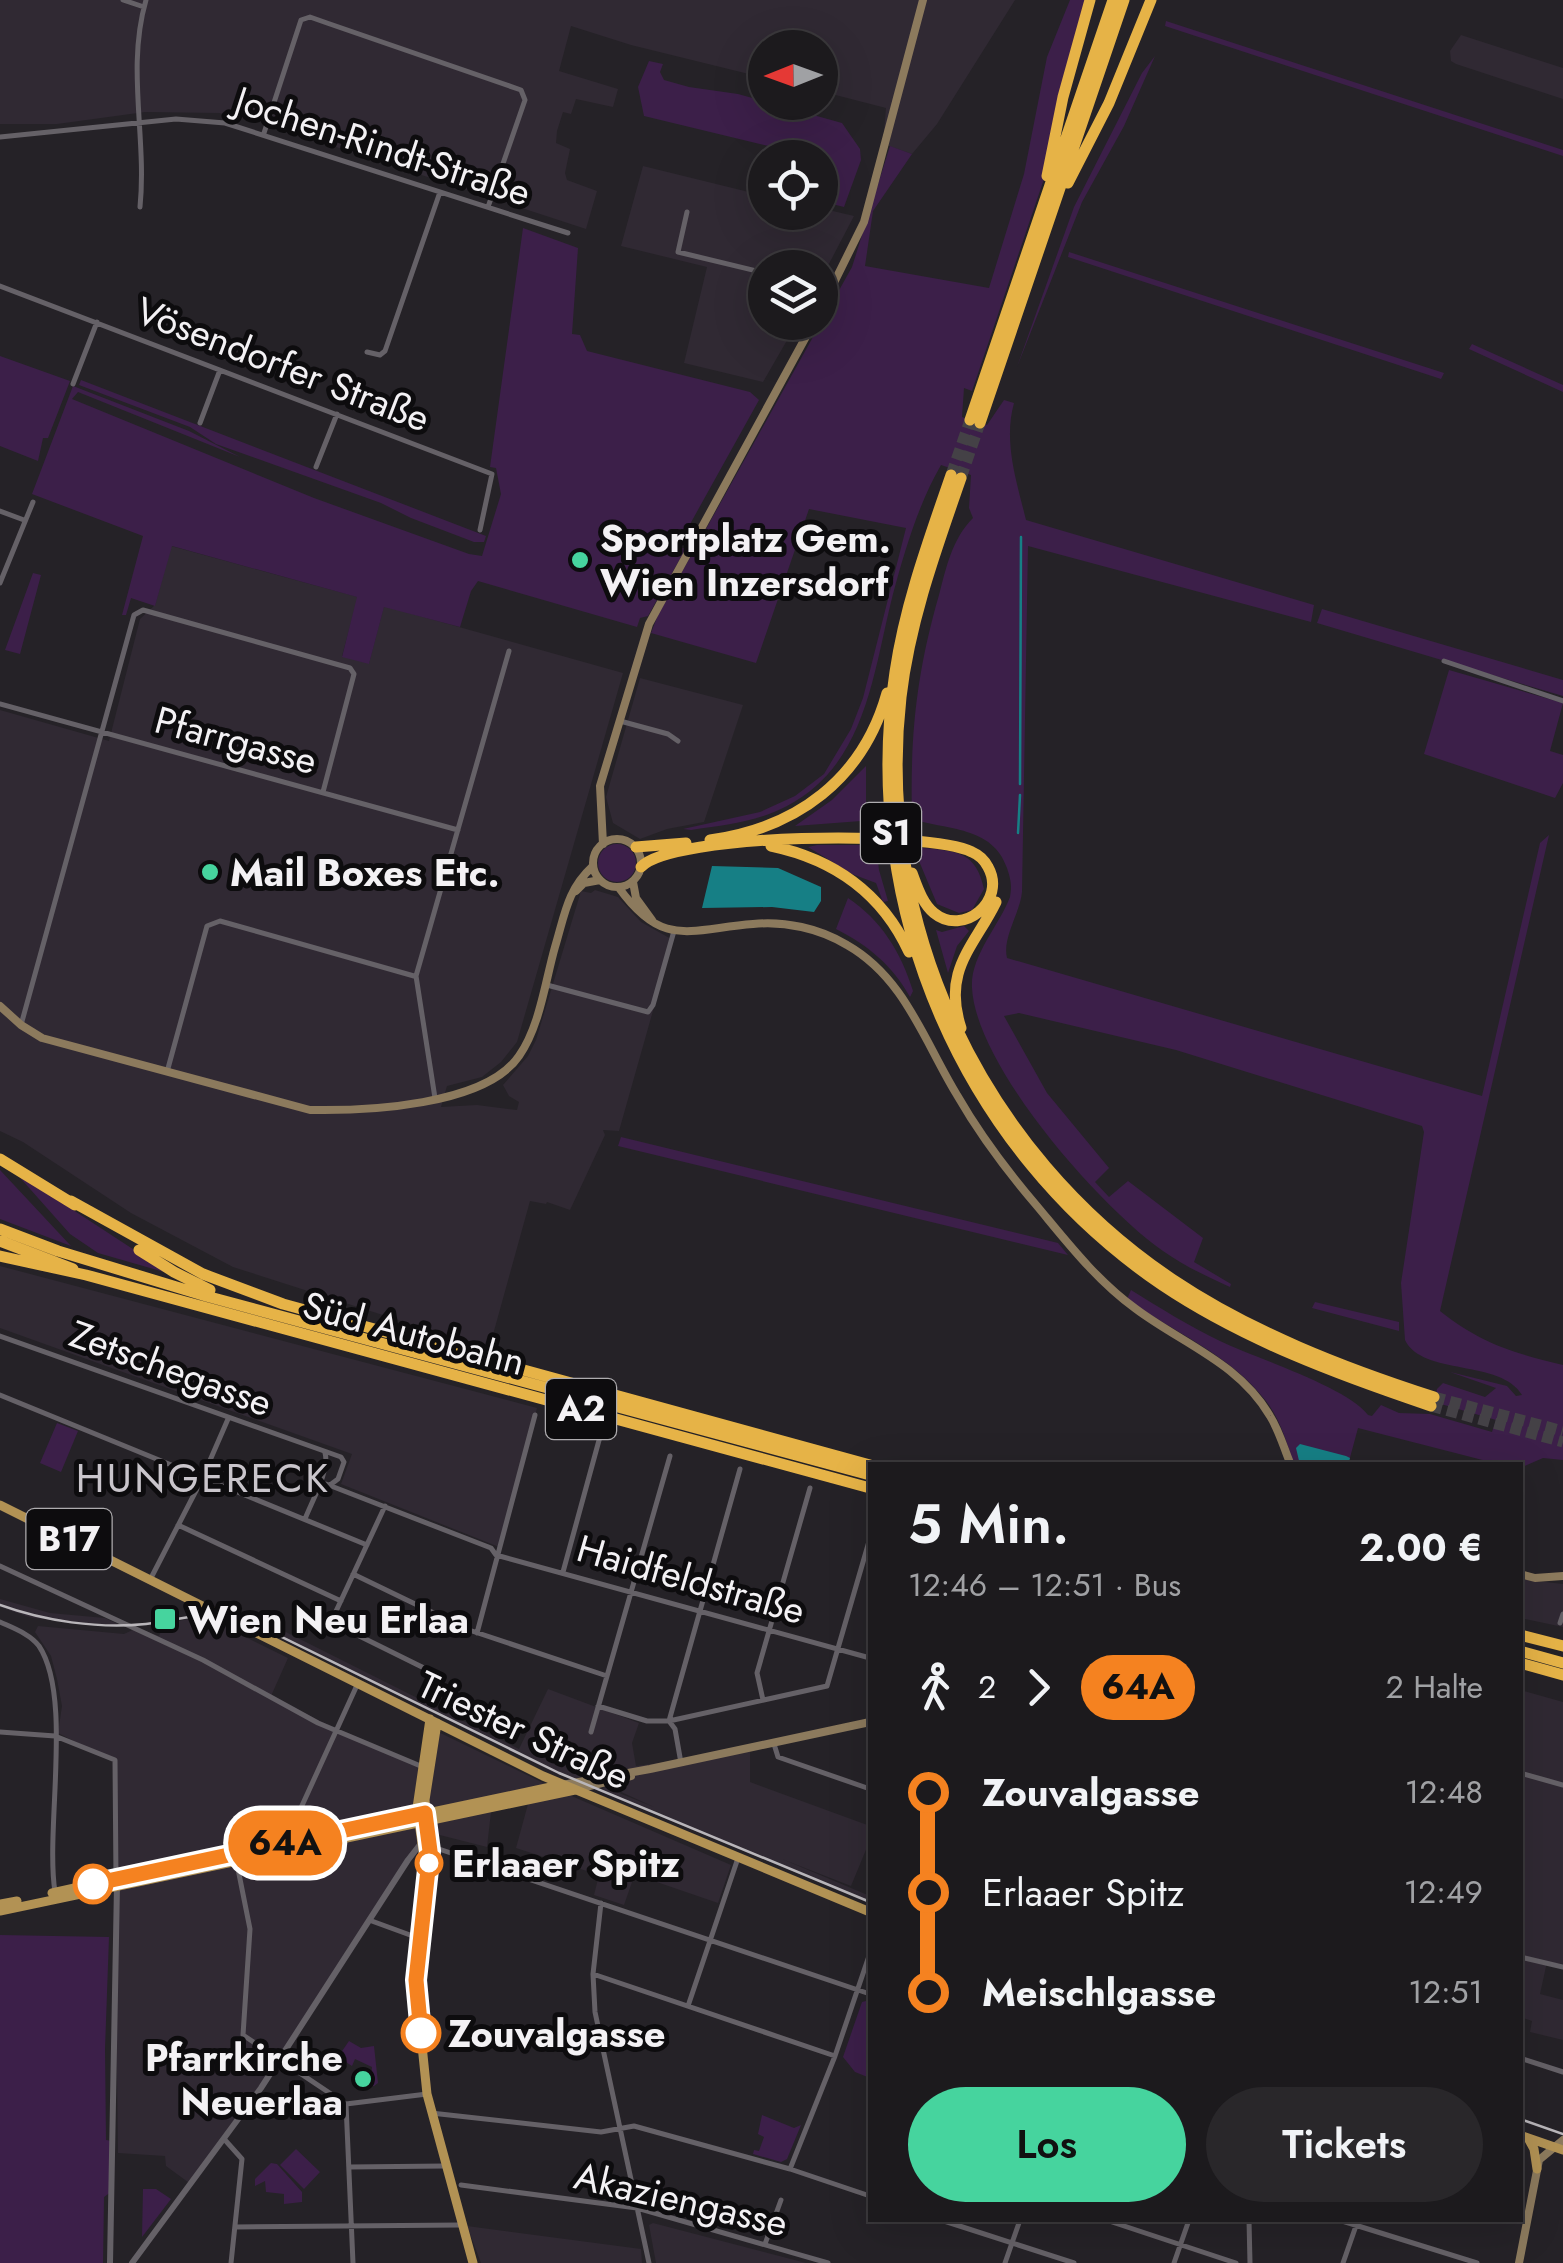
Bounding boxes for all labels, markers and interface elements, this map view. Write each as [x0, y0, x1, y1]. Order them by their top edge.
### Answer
north arrow [748, 30, 838, 120]
map controls [748, 30, 838, 340]
street label: Jochen-Rindt-Straße [223, 71, 538, 220]
button: locate [748, 140, 838, 230]
button: layers [748, 250, 838, 340]
street label: Vösendorfer Straße [128, 283, 438, 445]
place label: Sportplatz Gem. Wien Inzersdorf [600, 511, 891, 610]
marker: Sportplatz Gem. Wien Inzersdorf [569, 549, 591, 571]
street label: Pfarrgasse [149, 692, 323, 788]
road number: S1 [861, 803, 921, 863]
place label: Mail Boxes Etc. [230, 845, 500, 900]
marker: Mail Boxes Etc. [199, 861, 221, 883]
street label: Süd Autobahn [297, 1277, 531, 1389]
street label: Zetschegasse [62, 1306, 280, 1430]
road number: A2 [546, 1379, 616, 1439]
district label: HUNGERECK [76, 1449, 330, 1507]
text: 5 Min. [908, 1484, 1069, 1564]
road number: B17 [27, 1509, 112, 1569]
street label: Haidfeldstraße [571, 1520, 811, 1638]
text: 2.00 € [1359, 1520, 1483, 1575]
text: 12:46 – 12:51 · Bus [908, 1562, 1181, 1608]
place label: Wien Neu Erlaa [188, 1592, 469, 1647]
marker: Wien Neu Erlaa [152, 1606, 178, 1632]
street label: Triester Straße [409, 1657, 639, 1803]
icon: walk [908, 1660, 963, 1715]
icon: forward [1011, 1660, 1066, 1715]
text: 64A [1101, 1662, 1175, 1712]
text: 2 [978, 1664, 996, 1710]
text: 2 Halte [1385, 1664, 1483, 1710]
text: Zouvalgasse [982, 1765, 1200, 1820]
text: 12:48 [1405, 1769, 1483, 1815]
line badge: 64A [228, 1810, 342, 1876]
text: 64A [248, 1818, 322, 1868]
place label: Erlaaer Spitz [452, 1836, 680, 1891]
marker: Erlaaer Spitz [416, 1850, 442, 1876]
unlabelled marker [74, 1865, 112, 1903]
text: Erlaaer Spitz [982, 1865, 1184, 1920]
text: 12:49 [1404, 1869, 1483, 1915]
text: Meischlgasse [982, 1965, 1216, 2020]
text: 12:51 [1408, 1969, 1483, 2015]
place label: Zouvalgasse [448, 2006, 666, 2061]
marker: Zouvalgasse [402, 2014, 440, 2052]
place label: Pfarrkirche Neuerlaa [145, 2030, 343, 2129]
marker: Pfarrkirche Neuerlaa [352, 2068, 374, 2090]
button: Los [908, 2087, 1186, 2202]
button: Tickets [1206, 2087, 1483, 2202]
street label: Akaziengasse [569, 2148, 793, 2250]

